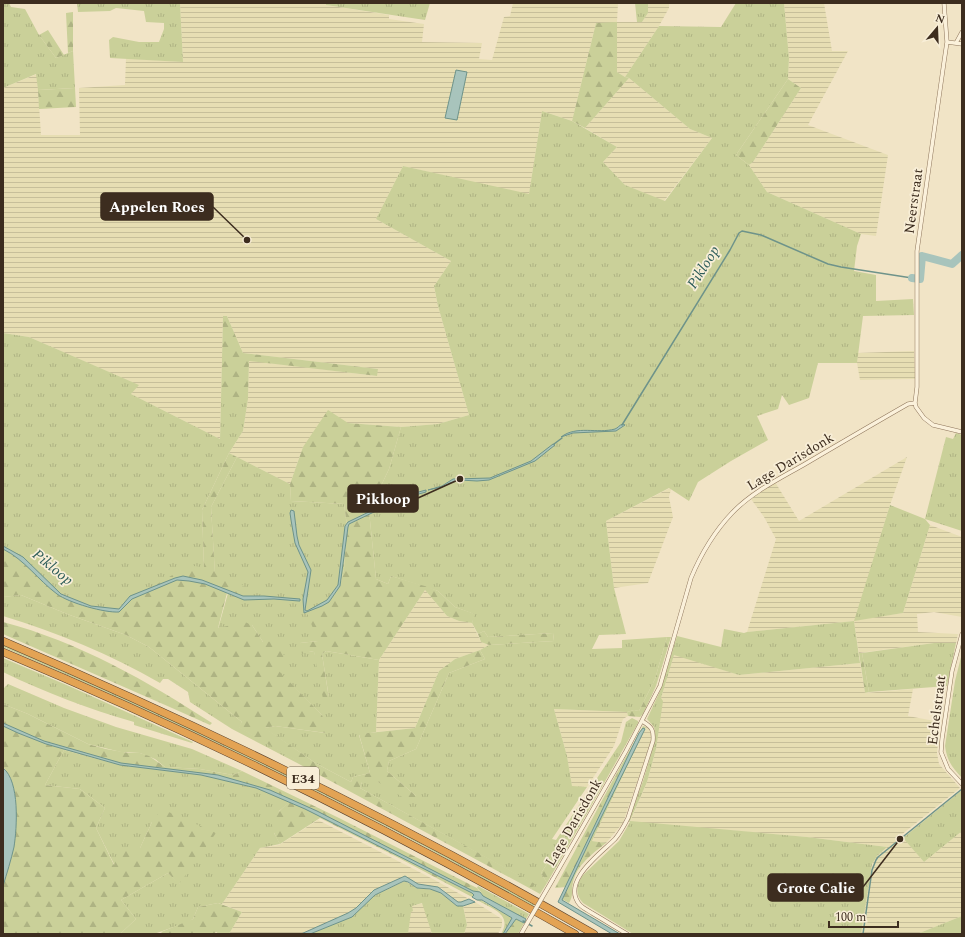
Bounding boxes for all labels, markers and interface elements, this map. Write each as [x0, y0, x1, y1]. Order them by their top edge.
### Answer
north arrow [917, 8, 957, 48]
text: N [933, 10, 947, 29]
street label: Neerstraat [899, 167, 928, 235]
callout: Appelen Roes [101, 193, 213, 220]
text: Appelen Roes [109, 196, 205, 219]
water label: Pikloop [681, 241, 726, 293]
street label: Lage Darisdonk [743, 427, 838, 496]
callout: Pikloop [348, 485, 418, 512]
text: Pikloop [356, 488, 410, 511]
water label: Pikloop [27, 544, 78, 591]
street label: Echelstraat [922, 674, 951, 746]
road number: E34 [287, 767, 319, 789]
street label: Lage Darisdonk [540, 774, 607, 870]
callout: Grote Calie [768, 874, 863, 901]
text: Grote Calie [777, 877, 855, 900]
scale bar [829, 903, 898, 929]
text: 100 m [835, 908, 866, 927]

